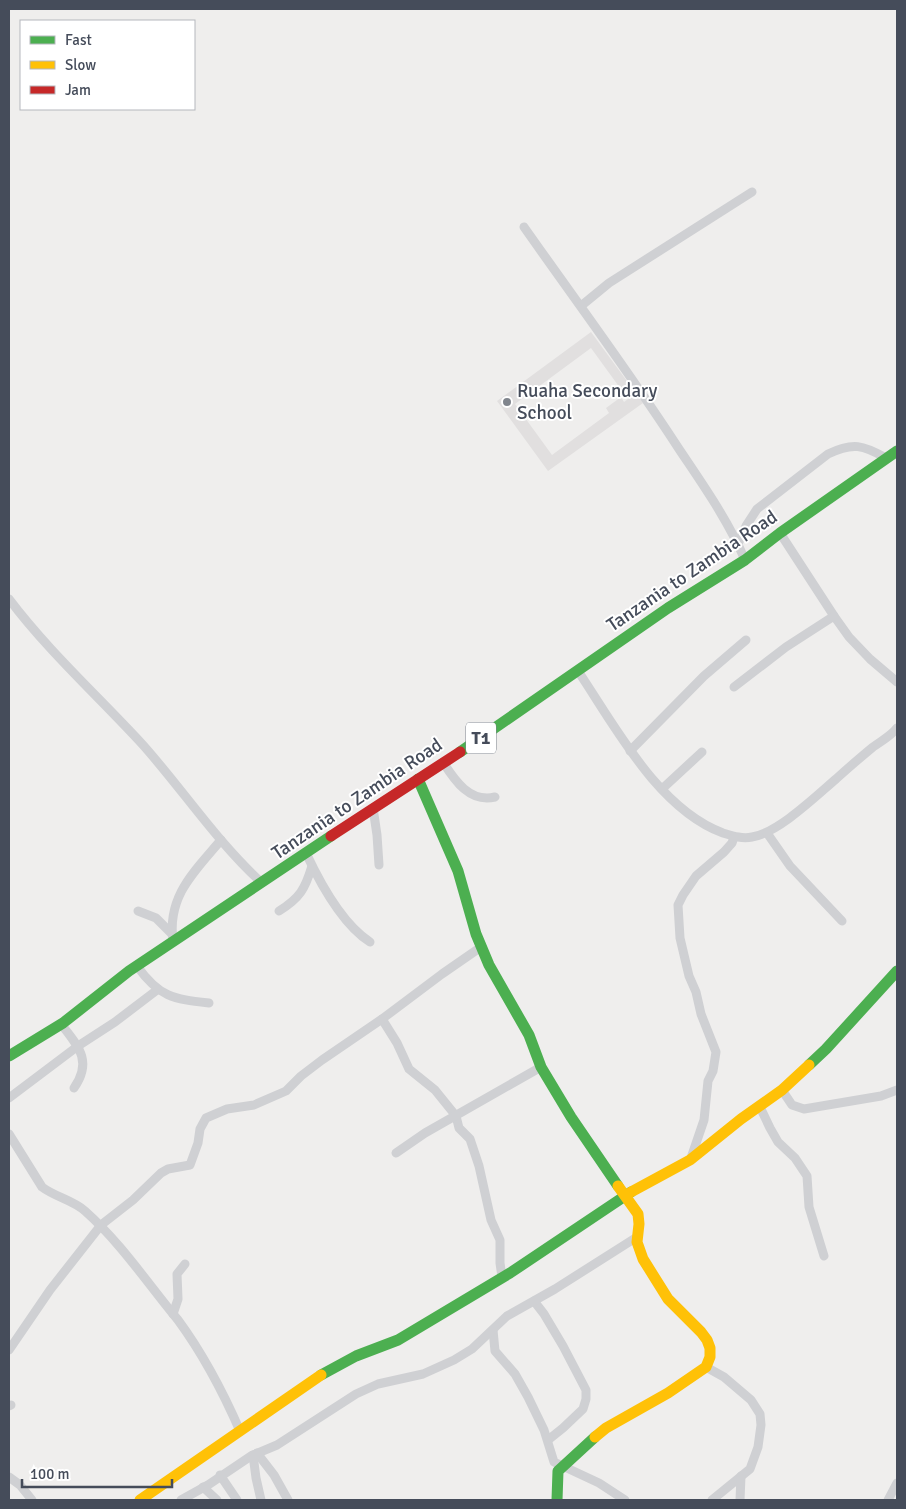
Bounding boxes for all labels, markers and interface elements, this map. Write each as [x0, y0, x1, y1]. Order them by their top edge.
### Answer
legend [20, 20, 195, 110]
text: Fast [65, 31, 92, 49]
text: Slow [65, 56, 96, 74]
text: Jam [65, 81, 91, 99]
place label: Ruaha Secondary School [517, 379, 658, 425]
marker: Ruaha Secondary School [501, 396, 513, 408]
street label: Tanzania to Zambia Road [602, 505, 782, 637]
road number: T1 [466, 722, 496, 754]
street label: Tanzania to Zambia Road [267, 733, 447, 865]
scale bar [22, 1456, 172, 1488]
text: 100 m [30, 1465, 70, 1483]

